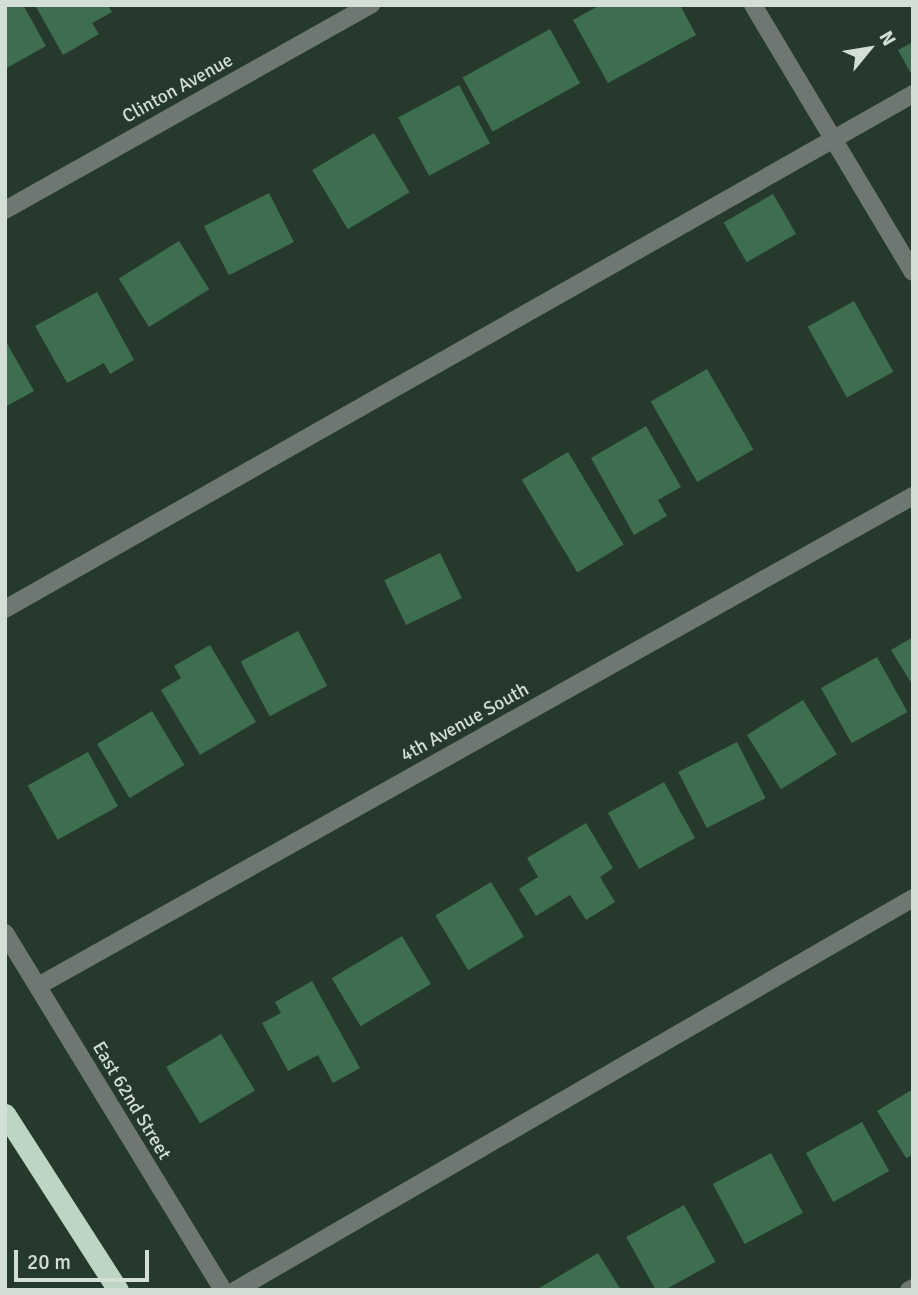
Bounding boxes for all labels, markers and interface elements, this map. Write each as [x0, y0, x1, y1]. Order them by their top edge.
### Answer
north arrow [834, 14, 904, 84]
text: N [873, 27, 901, 50]
street label: Clinton Avenue [119, 49, 237, 129]
street label: 4th Avenue South [397, 678, 533, 768]
street label: East 62nd Street [87, 1038, 175, 1164]
scale bar [18, 1236, 152, 1280]
text: 20 m [27, 1249, 71, 1275]

